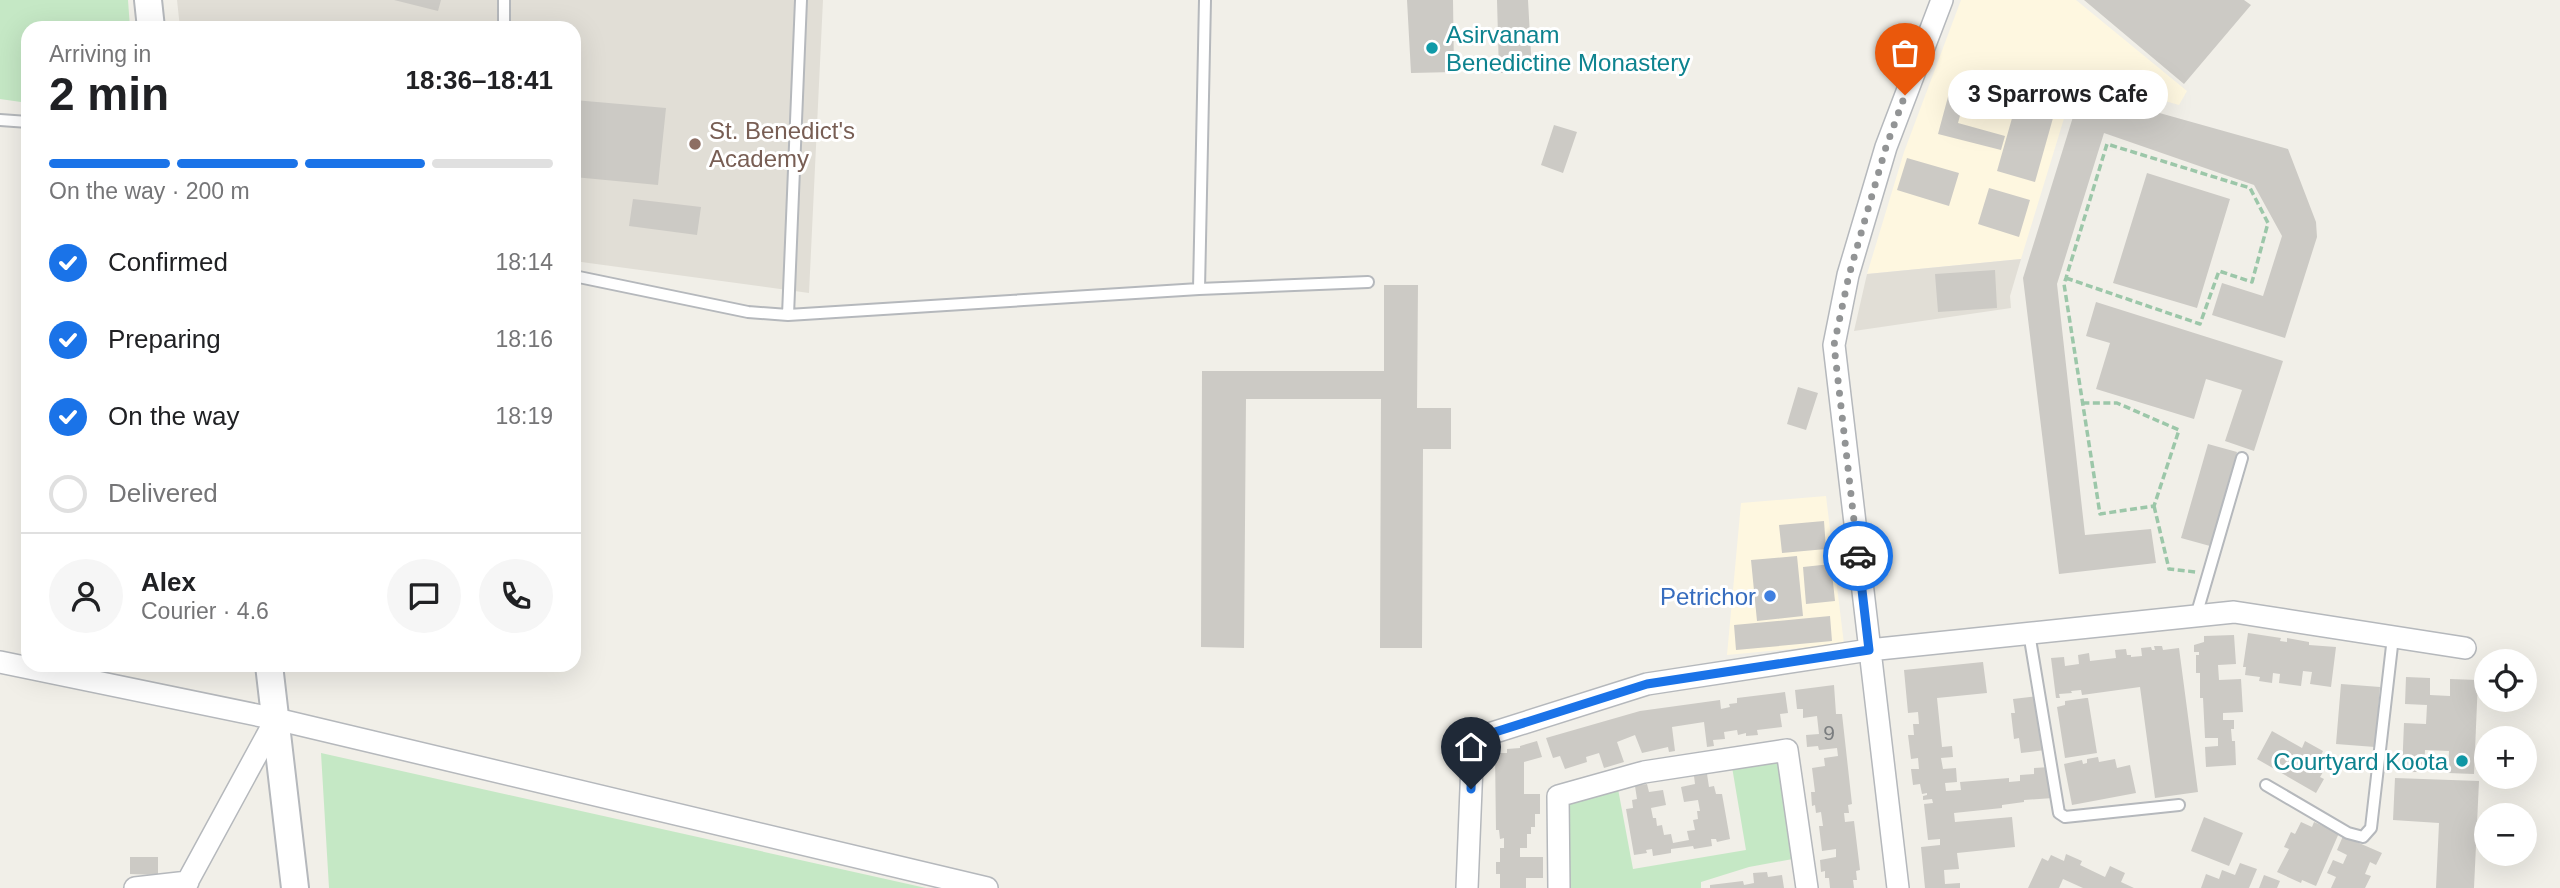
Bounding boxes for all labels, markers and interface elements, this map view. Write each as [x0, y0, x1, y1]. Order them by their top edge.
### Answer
place label: Asirvanam Benedictine Monastery [1446, 21, 1690, 76]
pin [1875, 23, 1935, 95]
icon: bag [1886, 34, 1924, 72]
marker: Asirvanam Benedictine Monastery [1424, 40, 1440, 56]
text: Arriving in [49, 41, 151, 67]
text: 18:36–18:41 [406, 65, 553, 95]
text: 2 min [49, 68, 169, 120]
callout: 3 Sparrows Cafe [1947, 70, 2168, 119]
text: 3 Sparrows Cafe [1968, 81, 2148, 107]
place label: St. Benedict's Academy [709, 117, 855, 172]
marker: St. Benedict's Academy [687, 136, 703, 152]
text: On the way · 200 m [49, 178, 250, 204]
icon: check [49, 244, 87, 282]
text: Confirmed [108, 247, 228, 277]
text: 18:14 [495, 249, 553, 275]
icon: check [49, 321, 87, 359]
text: Preparing [108, 324, 221, 354]
text: 18:16 [495, 326, 553, 352]
icon: check [49, 398, 87, 436]
text: On the way [108, 401, 240, 431]
text: 18:19 [495, 403, 553, 429]
text: Delivered [108, 478, 218, 508]
courier [1823, 521, 1893, 591]
icon: car [1839, 537, 1877, 575]
button: person [49, 559, 123, 633]
button: chat [387, 559, 461, 633]
button: phone [479, 559, 553, 633]
text: Alex [141, 567, 196, 597]
place label: Petrichor [1660, 583, 1756, 610]
marker: Petrichor [1762, 588, 1778, 604]
text: Courier · 4.6 [141, 598, 269, 624]
map controls [2474, 649, 2537, 866]
button: locate [2474, 649, 2537, 712]
pin [1441, 717, 1501, 789]
house number: 9 [1823, 721, 1835, 744]
button: + [2474, 726, 2537, 789]
icon: home [1452, 728, 1490, 766]
place label: Courtyard Koota [2273, 748, 2449, 775]
marker: Courtyard Koota [2454, 753, 2470, 769]
button: − [2474, 803, 2537, 866]

